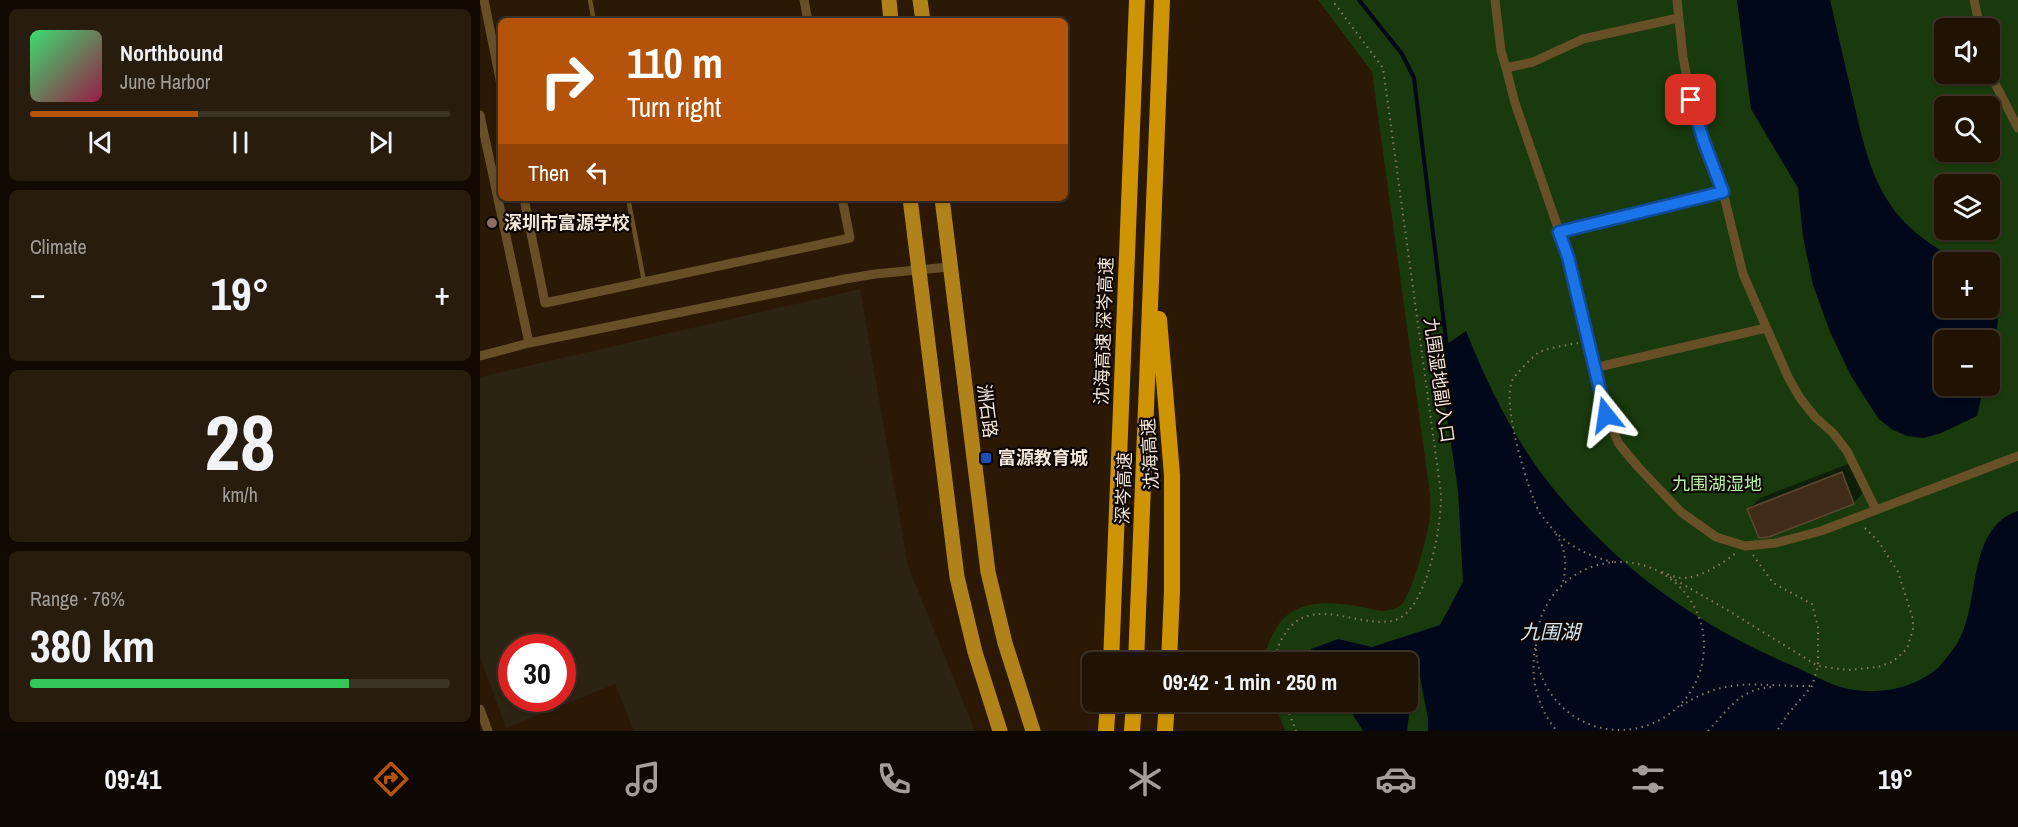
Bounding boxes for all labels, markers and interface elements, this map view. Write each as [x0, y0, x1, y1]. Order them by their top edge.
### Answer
map controls [1934, 18, 2000, 396]
button: sound [1934, 18, 2000, 84]
text: 110 m [627, 35, 723, 91]
text: Northbound [120, 38, 223, 68]
icon: right [528, 42, 606, 120]
text: June Harbor [120, 68, 210, 95]
pin [1665, 74, 1716, 125]
icon: arrive [1674, 83, 1707, 116]
text: Turn right [627, 89, 721, 125]
button: search [1934, 96, 2000, 162]
icon: previous [84, 126, 117, 159]
icon: pause [224, 126, 257, 159]
icon: next [364, 126, 397, 159]
icon: left [581, 156, 614, 189]
text: Then [528, 158, 569, 188]
button: layers [1934, 174, 2000, 240]
place label: 深圳市富源学校 [504, 210, 630, 235]
marker: 深圳市富源学校 [485, 216, 499, 230]
text: Climate [30, 233, 87, 260]
button: + [1934, 252, 2000, 318]
street label: 沈海高速 深岑高速 [1088, 257, 1119, 405]
text: 19° [210, 263, 270, 324]
text: − [30, 271, 46, 315]
text: + [434, 271, 450, 315]
street label: 九围湿地副入口 [1418, 316, 1461, 444]
button: − [1934, 330, 2000, 396]
street label: 洲石路 [972, 383, 1003, 439]
position arrow [1574, 383, 1638, 447]
text: 28 [204, 389, 276, 494]
street label: 沈海高速 [1135, 417, 1164, 491]
place label: 富源教育城 [998, 445, 1088, 470]
marker: 富源教育城 [979, 451, 993, 465]
street label: 深岑高速 [1110, 452, 1137, 524]
park label: 九围湖湿地 [1672, 471, 1762, 496]
text: km/h [222, 481, 258, 508]
text: Range · 76% [30, 585, 125, 612]
text: 380 km [30, 615, 155, 676]
water label: 九围湖 [1520, 618, 1583, 645]
speed limit sign: 30 [498, 634, 576, 712]
text: 09:42 · 1 min · 250 m [1163, 667, 1337, 697]
icon: directions [370, 758, 412, 800]
icon: music [622, 758, 664, 800]
icon: phone [873, 758, 915, 800]
icon: climate [1124, 758, 1166, 800]
icon: car [1375, 758, 1417, 800]
icon: filters [1627, 758, 1669, 800]
text: 09:41 [105, 761, 161, 797]
text: 19° [1878, 761, 1913, 797]

